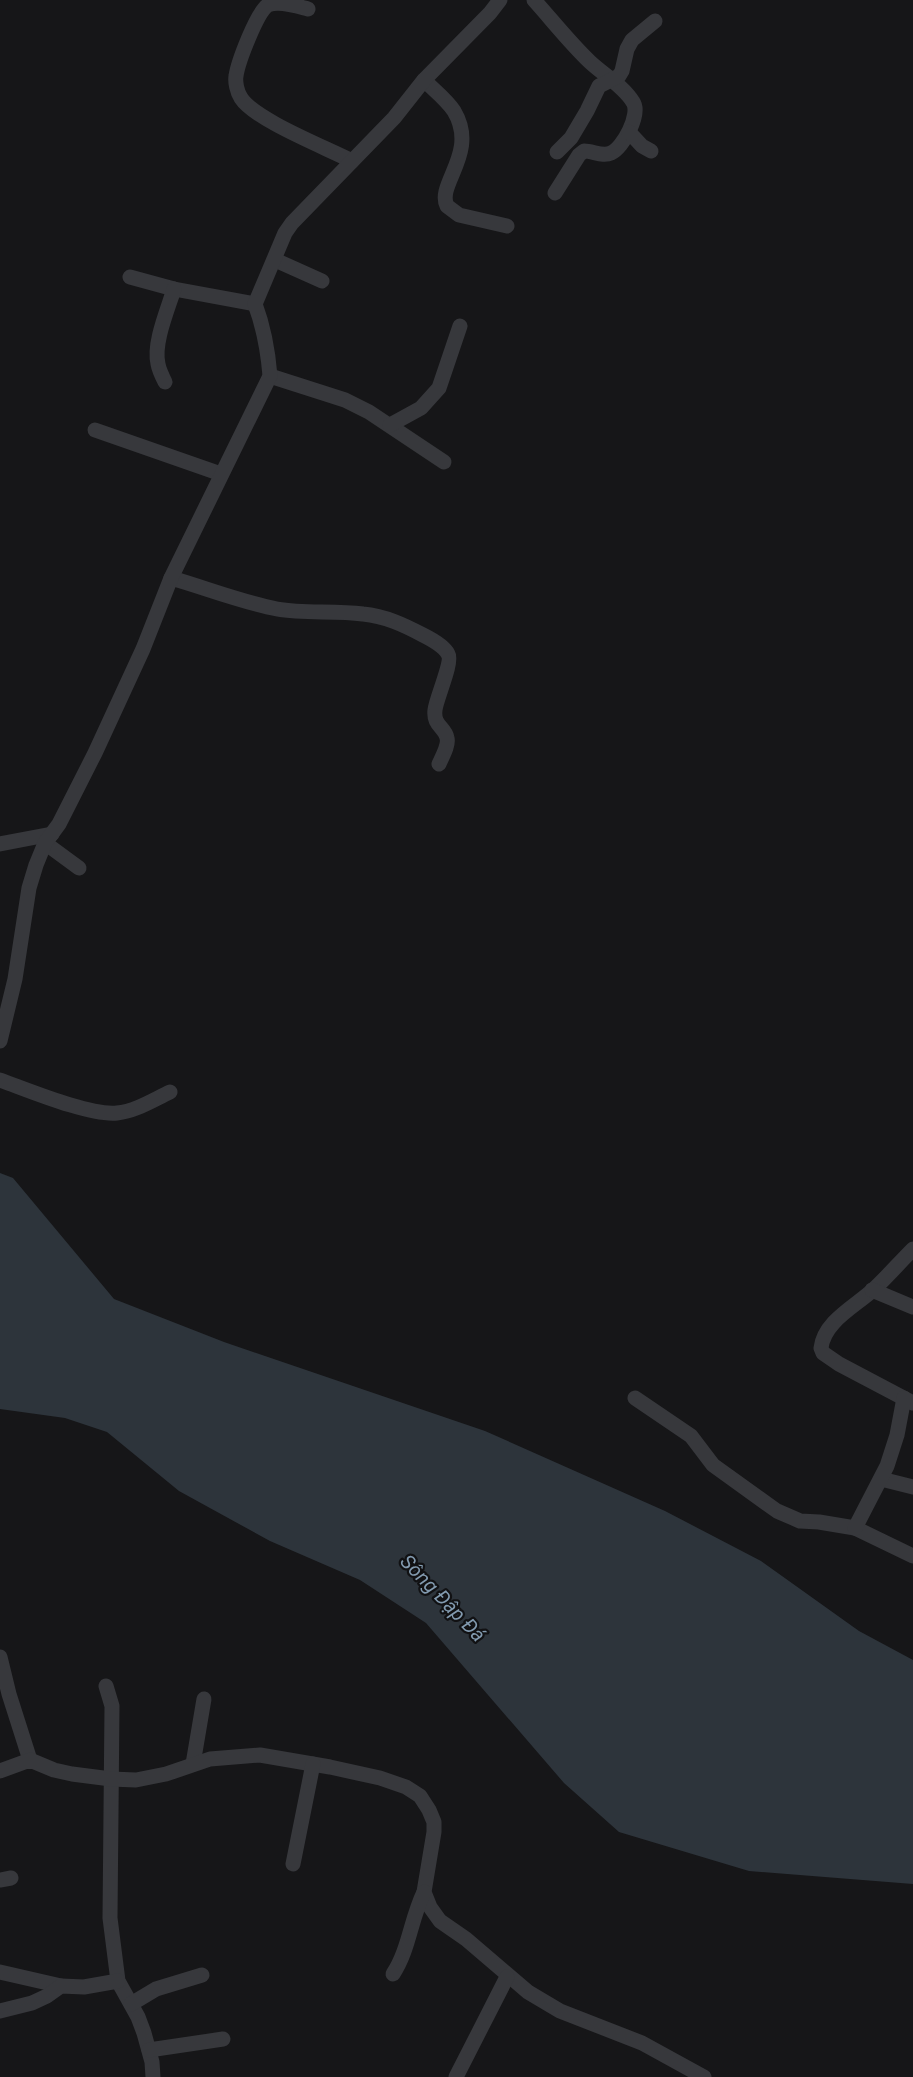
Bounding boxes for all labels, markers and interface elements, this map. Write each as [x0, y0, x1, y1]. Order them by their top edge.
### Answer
water label: Sông Đập Đá [395, 1549, 491, 1647]

